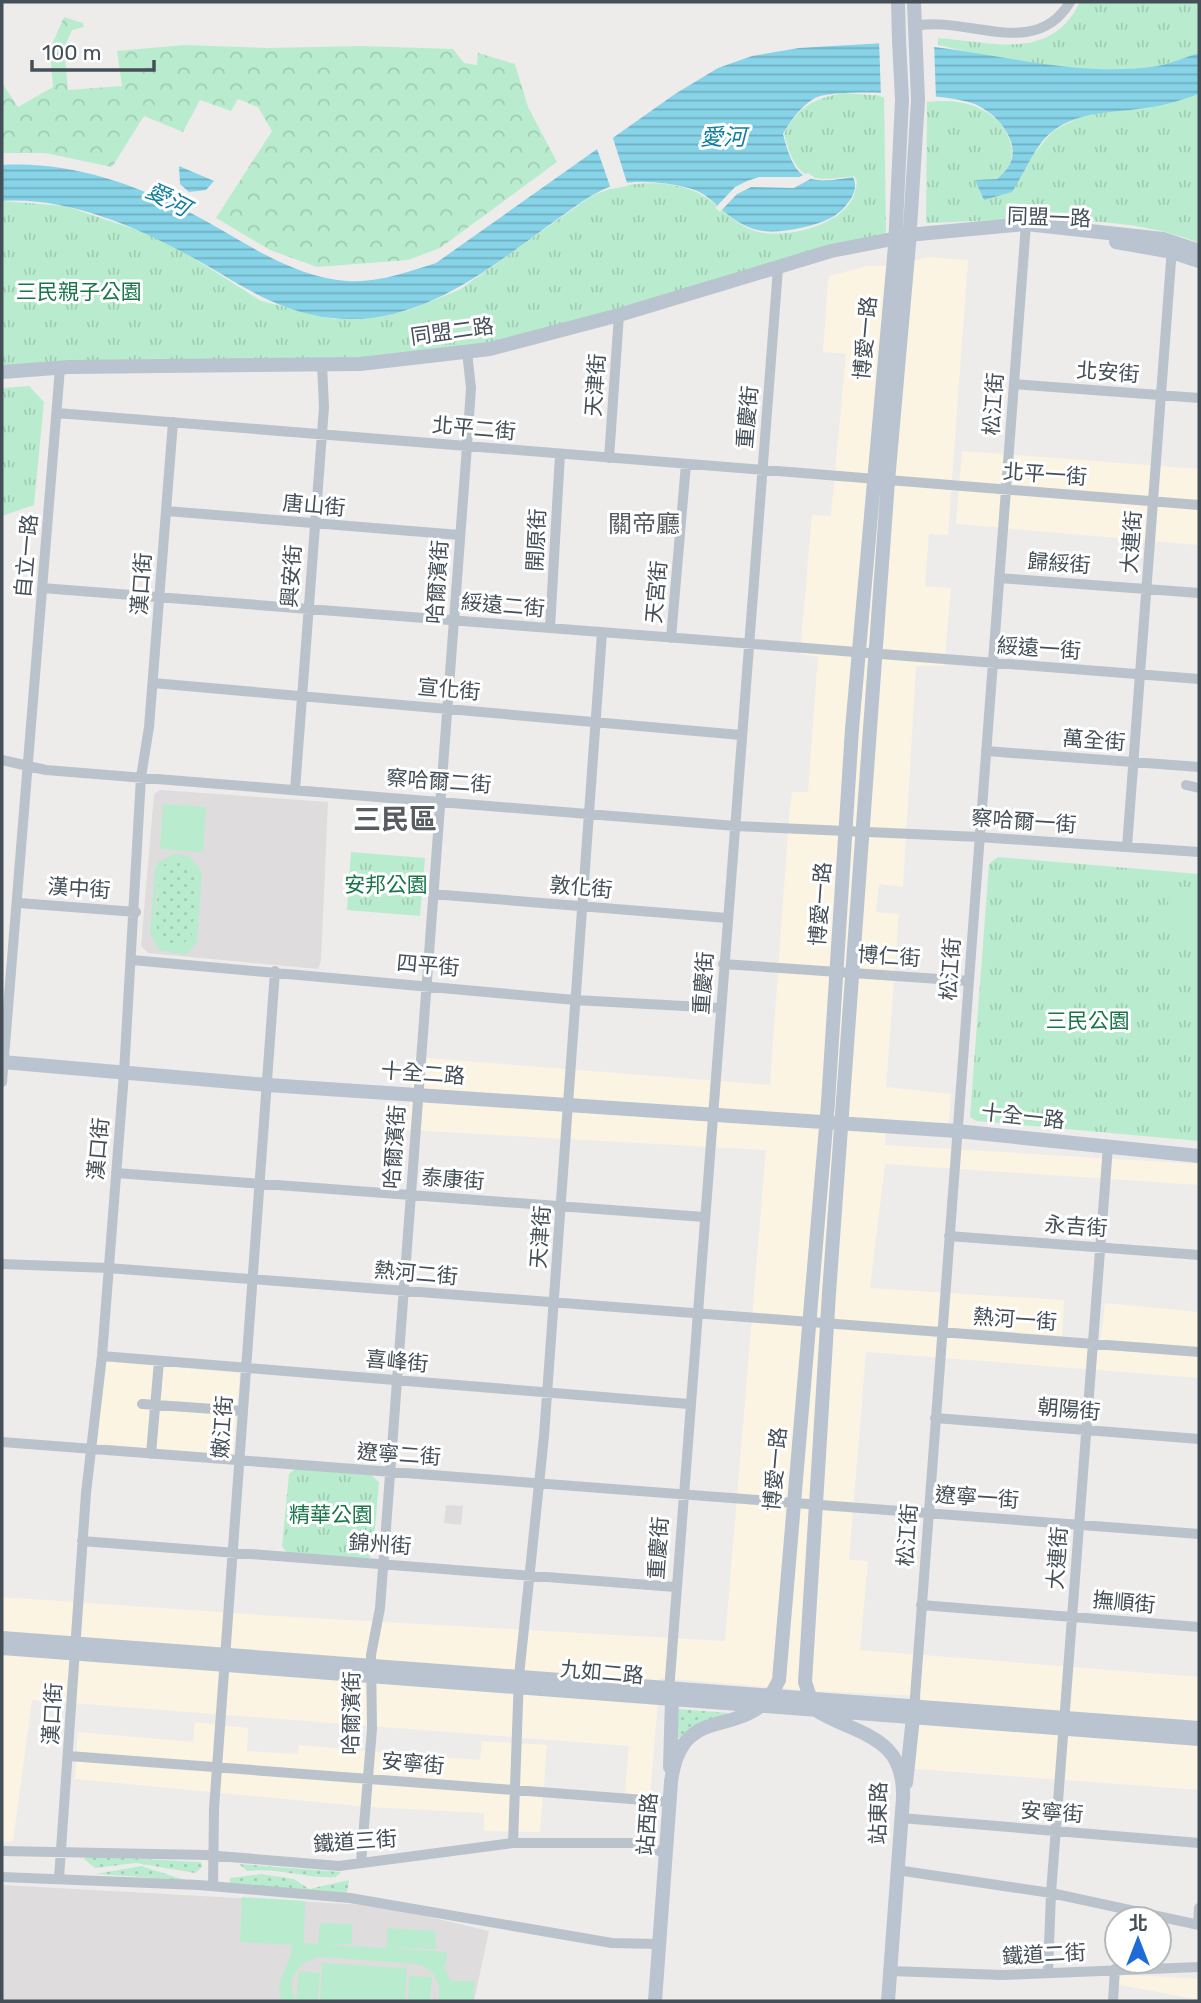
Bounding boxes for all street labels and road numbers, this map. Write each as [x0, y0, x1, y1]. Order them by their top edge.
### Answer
street label: 同盟一路 [1007, 203, 1091, 231]
street label: 博愛一路 [849, 295, 881, 381]
street label: 同盟二路 [409, 313, 495, 349]
street label: 天津街 [580, 353, 610, 417]
street label: 北安街 [1076, 357, 1140, 387]
street label: 松江街 [978, 372, 1008, 436]
street label: 重慶街 [732, 385, 762, 449]
street label: 北平二街 [431, 412, 517, 444]
street label: 北平一街 [1002, 459, 1088, 489]
street label: 唐山街 [282, 490, 346, 520]
street label: 開原街 [522, 508, 550, 572]
street label: 大連街 [1116, 510, 1146, 574]
street label: 自立一路 [10, 513, 42, 599]
street label: 哈爾濱街 [422, 539, 452, 625]
street label: 興安街 [276, 544, 306, 608]
street label: 歸綏街 [1027, 548, 1091, 578]
street label: 漢口街 [126, 552, 156, 616]
street label: 天宮街 [641, 560, 671, 624]
street label: 綏遠二街 [460, 589, 546, 621]
street label: 綏遠一街 [996, 633, 1082, 663]
street label: 宣化街 [417, 674, 481, 704]
street label: 萬全街 [1062, 725, 1126, 755]
street label: 察哈爾二街 [386, 765, 492, 797]
street label: 察哈爾一街 [971, 805, 1077, 837]
street label: 博愛一路 [805, 861, 835, 947]
street label: 敦化街 [549, 872, 613, 902]
street label: 漢中街 [47, 873, 111, 903]
street label: 松江街 [935, 937, 965, 1001]
street label: 博仁街 [857, 941, 921, 971]
street label: 四平街 [396, 950, 460, 980]
street label: 重慶街 [688, 951, 718, 1015]
street label: 十全二路 [380, 1058, 466, 1088]
street label: 十全一路 [980, 1099, 1066, 1133]
street label: 哈爾濱街 [379, 1104, 409, 1190]
street label: 漢口街 [83, 1117, 113, 1181]
street label: 泰康街 [421, 1164, 485, 1194]
street label: 天津街 [525, 1205, 555, 1269]
street label: 永吉街 [1044, 1211, 1108, 1241]
street label: 熱河二街 [373, 1257, 459, 1289]
street label: 熱河一街 [972, 1304, 1058, 1334]
street label: 喜峰街 [365, 1346, 429, 1376]
street label: 朝陽街 [1037, 1394, 1101, 1424]
street label: 嫩江街 [207, 1395, 237, 1459]
street label: 博愛一路 [759, 1426, 791, 1512]
street label: 遼寧二街 [356, 1439, 442, 1469]
street label: 遼寧一街 [934, 1482, 1020, 1512]
street label: 松江街 [892, 1503, 922, 1567]
street label: 重慶街 [643, 1516, 673, 1580]
street label: 大連街 [1042, 1526, 1072, 1590]
street label: 錦州街 [348, 1529, 412, 1559]
street label: 撫順街 [1092, 1587, 1156, 1617]
street label: 九如二路 [559, 1656, 645, 1688]
street label: 哈爾濱街 [338, 1671, 364, 1755]
street label: 漢口街 [38, 1682, 66, 1746]
street label: 安寧街 [381, 1748, 445, 1778]
street label: 站東路 [865, 1781, 891, 1845]
street label: 站西路 [632, 1792, 662, 1856]
street label: 安寧街 [1020, 1797, 1084, 1827]
street label: 鐵道三街 [312, 1826, 398, 1856]
street label: 鐵道二街 [1001, 1939, 1087, 1969]

